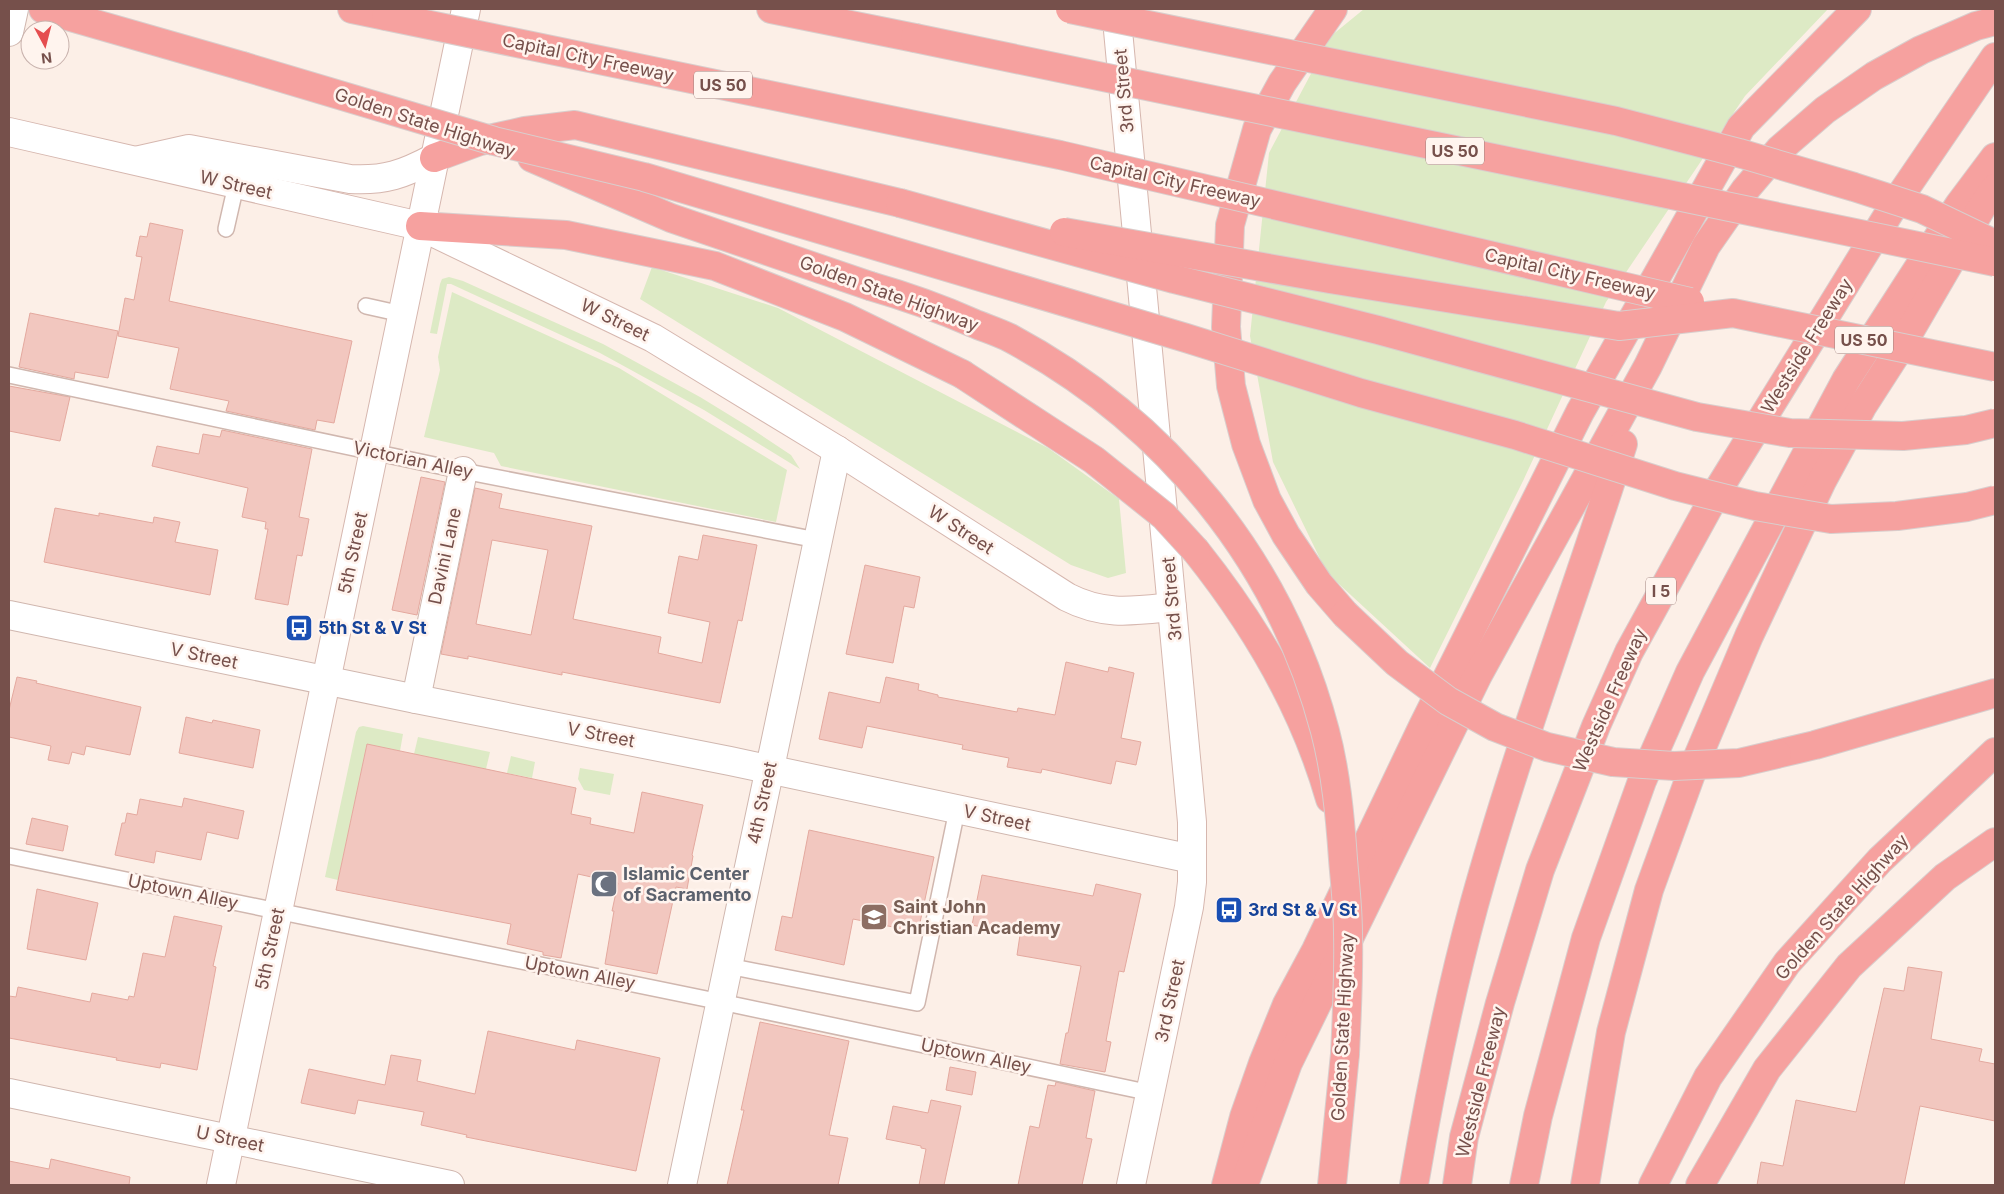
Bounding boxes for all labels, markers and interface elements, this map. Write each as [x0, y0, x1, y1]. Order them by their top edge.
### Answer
north arrow [20, 20, 70, 70]
street label: Capital City Freeway [500, 29, 676, 86]
street label: 3rd Street [1109, 48, 1138, 134]
text: N [40, 49, 53, 67]
road number: US 50 [694, 72, 752, 98]
street label: Golden State Highway [332, 83, 518, 162]
road number: US 50 [1426, 138, 1484, 164]
street label: Capital City Freeway [1087, 152, 1263, 211]
street label: W Street [198, 166, 274, 203]
street label: Capital City Freeway [1482, 244, 1658, 303]
street label: Golden State Highway [797, 251, 981, 336]
street label: Westside Freeway [1757, 274, 1857, 417]
street label: W Street [578, 294, 653, 345]
road number: US 50 [1835, 326, 1893, 354]
street label: Victorian Alley [351, 437, 475, 482]
street label: W Street [925, 501, 998, 558]
street label: Davini Lane [424, 505, 465, 606]
street label: 5th Street [334, 510, 371, 596]
street label: 3rd Street [1157, 556, 1186, 642]
road number: I 5 [1646, 578, 1676, 604]
bus stop icon: 5th St & V St [284, 613, 314, 643]
place label: 5th St & V St [318, 617, 427, 638]
street label: Westside Freeway [1568, 625, 1651, 775]
street label: V Street [169, 638, 240, 673]
street label: V Street [566, 718, 637, 751]
street label: 4th Street [743, 760, 781, 846]
street label: V Street [962, 800, 1033, 835]
street label: Golden State Highway [1771, 829, 1913, 984]
place label: Islamic Center of Sacramento [623, 863, 752, 905]
mosque icon: Islamic Center of Sacramento [589, 869, 619, 899]
street label: Uptown Alley [126, 870, 240, 913]
bus stop icon: 3rd St & V St [1214, 895, 1244, 925]
place label: Saint John Christian Academy [893, 896, 1061, 938]
place label: 3rd St & V St [1248, 899, 1358, 920]
school or university icon: Saint John Christian Academy [859, 902, 889, 932]
street label: 5th Street [251, 906, 288, 992]
street label: Golden State Highway [1327, 932, 1358, 1122]
street label: Uptown Alley [523, 951, 637, 994]
street label: 3rd Street [1150, 957, 1189, 1044]
street label: Westside Freeway [1452, 1004, 1509, 1160]
street label: Uptown Alley [919, 1034, 1033, 1077]
street label: U Street [194, 1121, 266, 1156]

